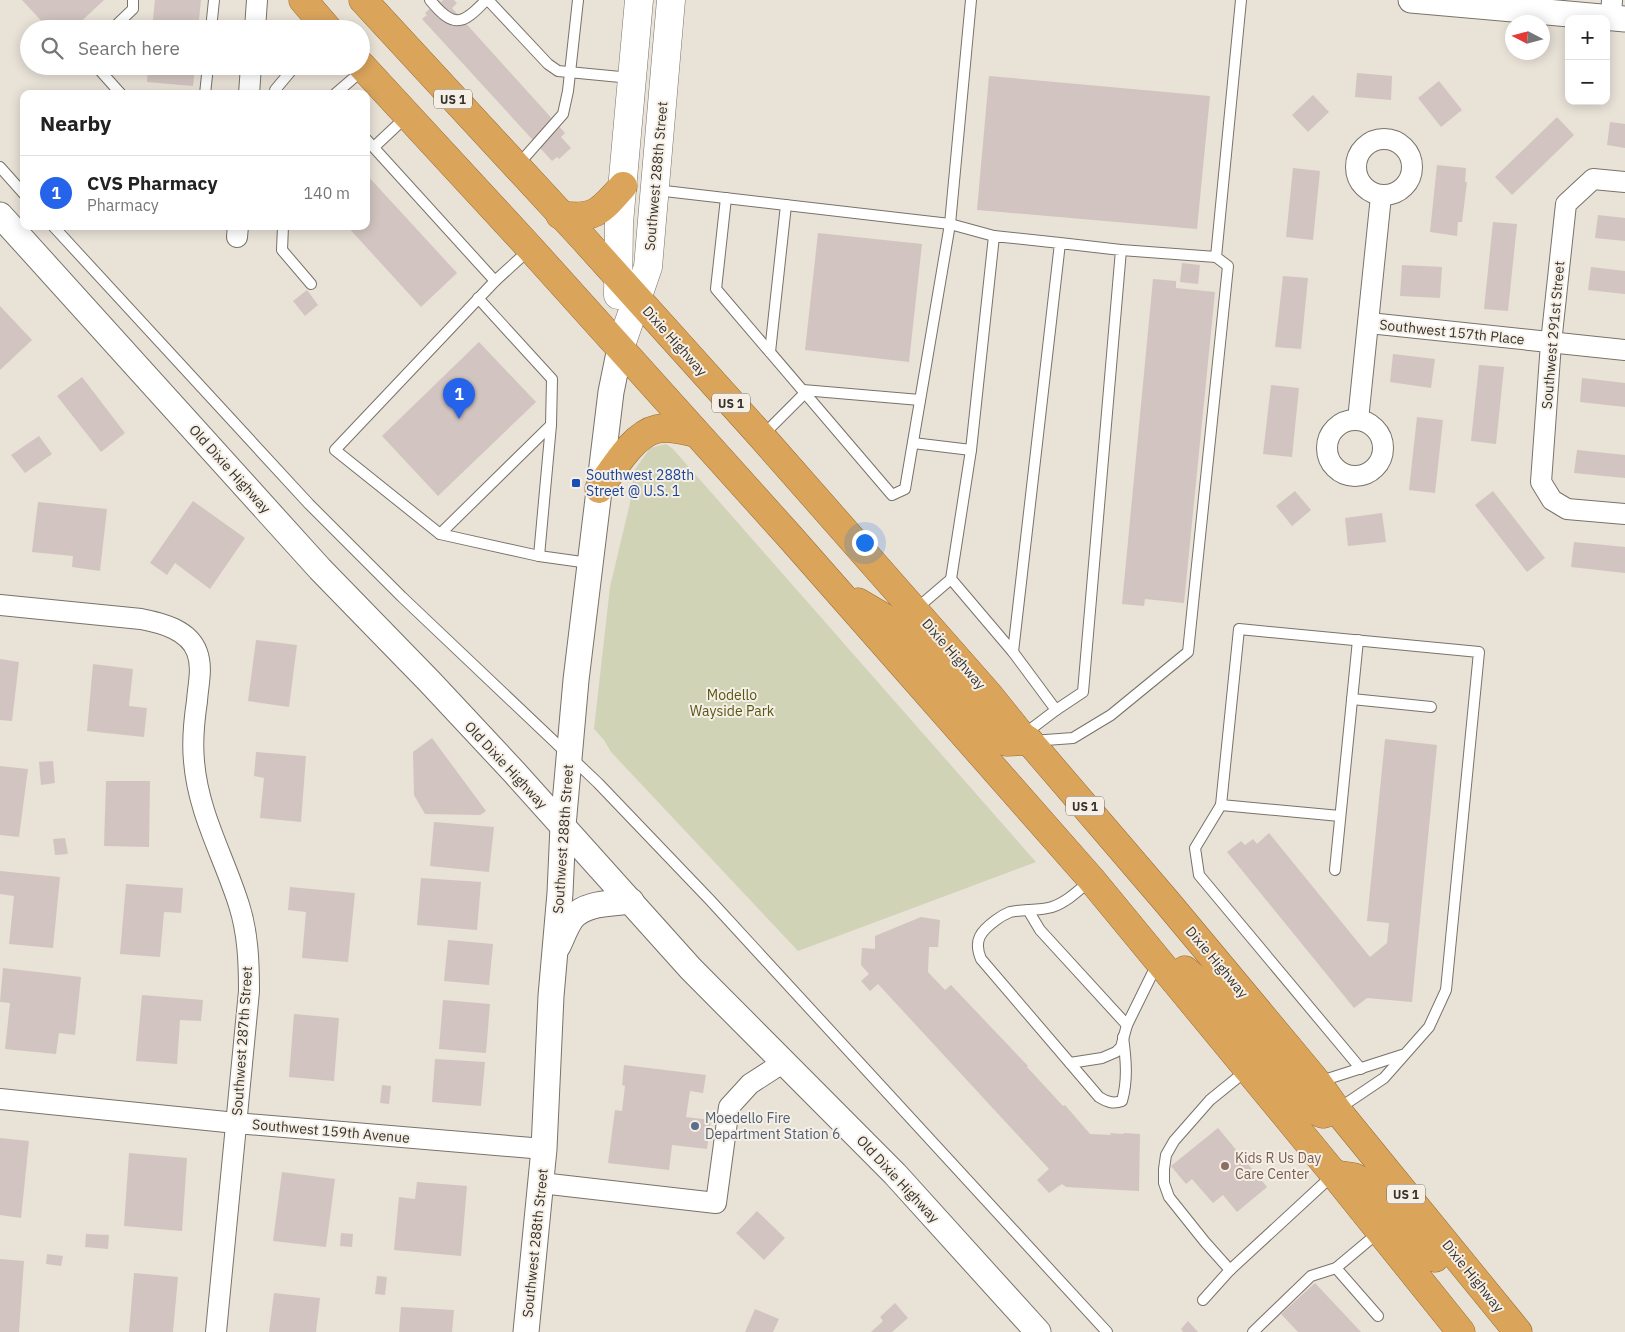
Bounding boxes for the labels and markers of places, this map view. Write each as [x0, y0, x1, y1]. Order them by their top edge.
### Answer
pin: 1 [443, 378, 475, 419]
place label: Southwest 288th Street @ U.S. 1 [586, 466, 694, 500]
marker: Southwest 288th Street @ U.S. 1 [570, 477, 582, 489]
place label: Moedello Fire Department Station 6 [705, 1109, 840, 1143]
marker: Moedello Fire Department Station 6 [689, 1120, 701, 1132]
place label: Kids R Us Day Care Center [1235, 1149, 1321, 1183]
marker: Kids R Us Day Care Center [1219, 1160, 1231, 1172]

